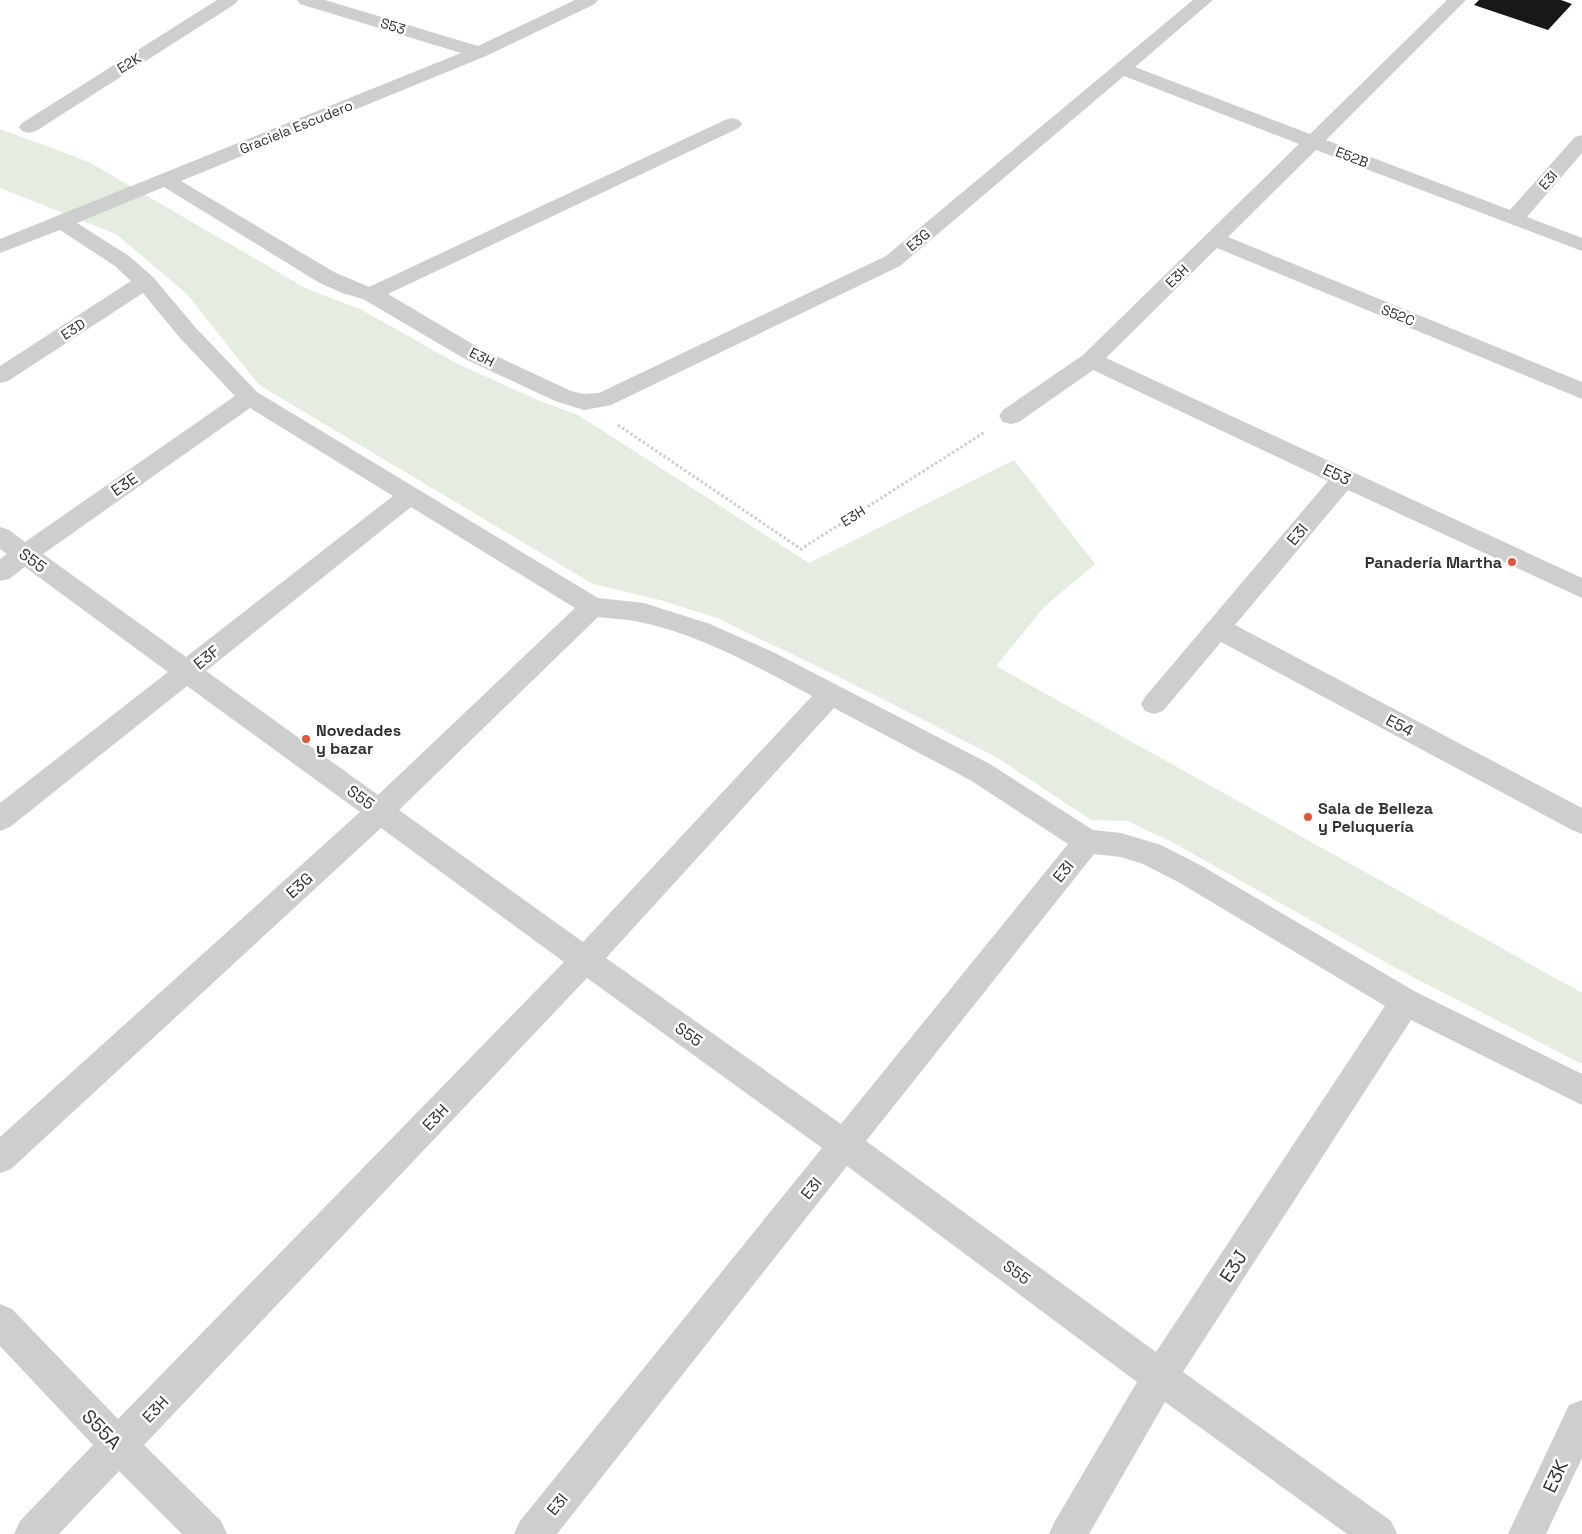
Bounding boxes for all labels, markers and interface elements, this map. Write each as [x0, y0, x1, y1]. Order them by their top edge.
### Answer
street label: S53 [378, 14, 408, 38]
street label: E2K [114, 49, 145, 77]
street label: Graciela Escudero [237, 96, 355, 158]
street label: E52B [1333, 143, 1371, 171]
street label: E3I [1535, 167, 1561, 193]
street label: E3G [902, 225, 934, 255]
street label: E3H [1162, 261, 1192, 291]
street label: S52C [1379, 300, 1417, 330]
street label: E3D [57, 314, 89, 344]
street label: E3H [467, 343, 497, 371]
street label: E53 [1320, 459, 1354, 490]
street label: E3E [107, 468, 142, 501]
street label: E3H [837, 502, 869, 530]
street label: E3I [1282, 519, 1313, 550]
street label: S55 [15, 543, 51, 577]
place label: Panadería Martha [1365, 552, 1502, 573]
marker: Panadería Martha [1506, 556, 1518, 568]
street label: E3F [189, 640, 224, 674]
street label: E54 [1382, 709, 1417, 741]
place label: Novedades y bazar [316, 720, 401, 759]
marker: Novedades y bazar [300, 733, 312, 745]
street label: S55 [343, 780, 379, 814]
place label: Sala de Belleza y Peluquería [1318, 798, 1433, 837]
marker: Sala de Belleza y Peluquería [1302, 811, 1314, 823]
street label: E3I [1048, 856, 1079, 887]
street label: E3G [281, 868, 317, 903]
street label: S55 [671, 1017, 707, 1051]
street label: E3H [418, 1100, 453, 1135]
street label: E3I [796, 1173, 827, 1204]
street label: E3J [1214, 1245, 1253, 1287]
street label: S55 [999, 1255, 1035, 1289]
street label: E3H [138, 1392, 173, 1427]
street label: S55A [77, 1404, 127, 1455]
street label: E3K [1537, 1455, 1574, 1497]
street label: E3I [542, 1489, 573, 1520]

